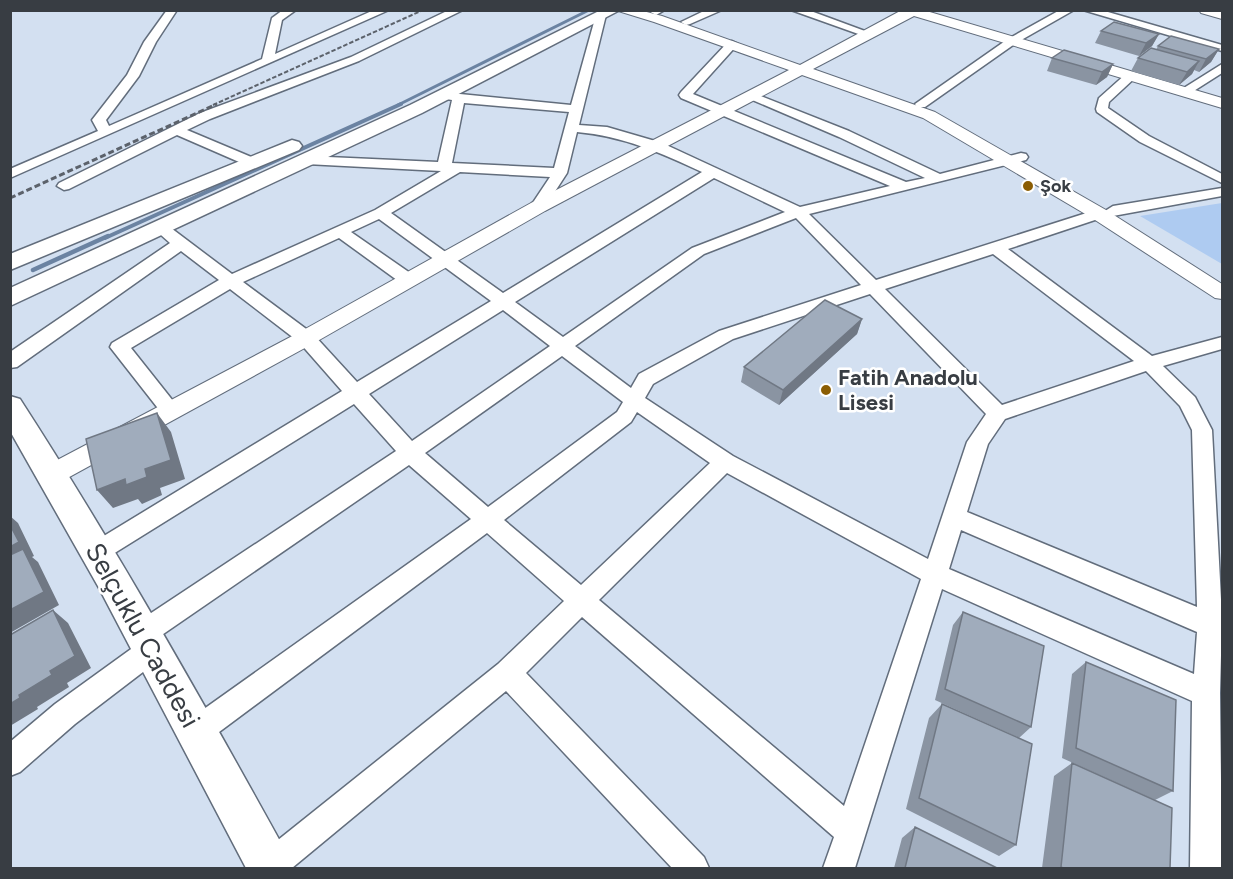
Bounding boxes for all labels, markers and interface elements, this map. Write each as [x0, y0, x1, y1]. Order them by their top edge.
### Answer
place label: Şok [1040, 175, 1071, 197]
marker: Şok [1021, 179, 1035, 193]
place label: Fatih Anadolu Lisesi [838, 364, 978, 416]
marker: Fatih Anadolu Lisesi [819, 383, 833, 397]
street label: Selçuklu Caddesi [79, 537, 207, 733]

